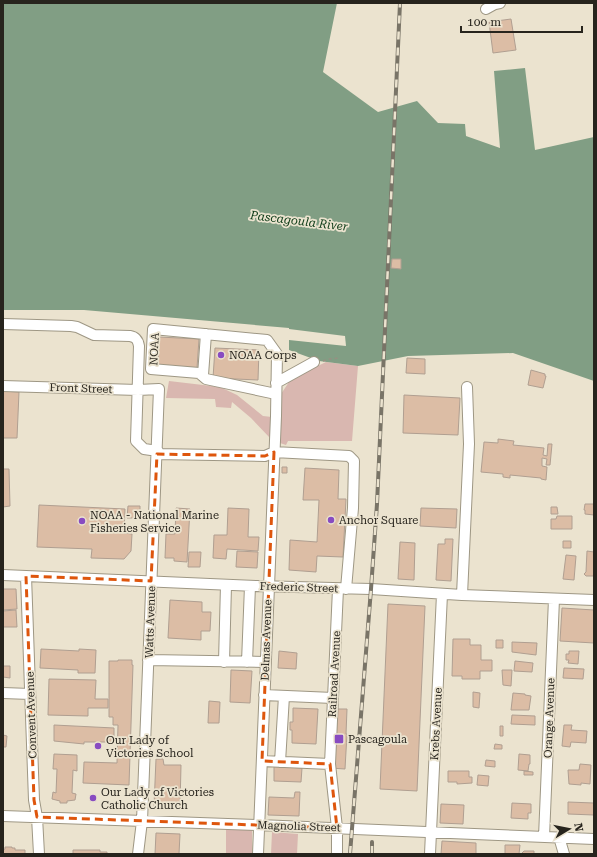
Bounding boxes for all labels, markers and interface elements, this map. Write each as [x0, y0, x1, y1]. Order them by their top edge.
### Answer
scale bar [461, 8, 582, 34]
text: 100 m [467, 15, 501, 29]
water label: Pascagoula River [248, 208, 349, 234]
street label: NOAA [147, 332, 162, 366]
place label: NOAA Corps [229, 349, 296, 362]
marker: NOAA Corps [216, 350, 226, 360]
street label: Front Street [49, 381, 113, 396]
place label: NOAA - National Marine Fisheries Service [90, 509, 219, 535]
place label: Anchor Square [339, 514, 418, 527]
marker: Anchor Square [326, 515, 336, 525]
marker: NOAA - National Marine Fisheries Service [77, 516, 87, 526]
street label: Frederic Street [259, 580, 338, 595]
street label: Watts Avenue [143, 586, 158, 658]
street label: Delmas Avenue [259, 599, 274, 681]
street label: Railroad Avenue [326, 630, 343, 718]
street label: Convent Avenue [23, 671, 40, 759]
street label: Orange Avenue [542, 678, 557, 758]
street label: Krebs Avenue [428, 687, 445, 761]
marker: Pascagoula [333, 733, 345, 745]
place label: Pascagoula [348, 733, 407, 746]
place label: Our Lady of Victories School [106, 734, 194, 760]
marker: Our Lady of Victories School [93, 741, 103, 751]
place label: Our Lady of Victories Catholic Church [101, 786, 214, 812]
marker: Our Lady of Victories Catholic Church [88, 793, 98, 803]
north arrow [549, 809, 589, 849]
street label: Magnolia Street [257, 819, 341, 834]
text: N [571, 822, 586, 833]

